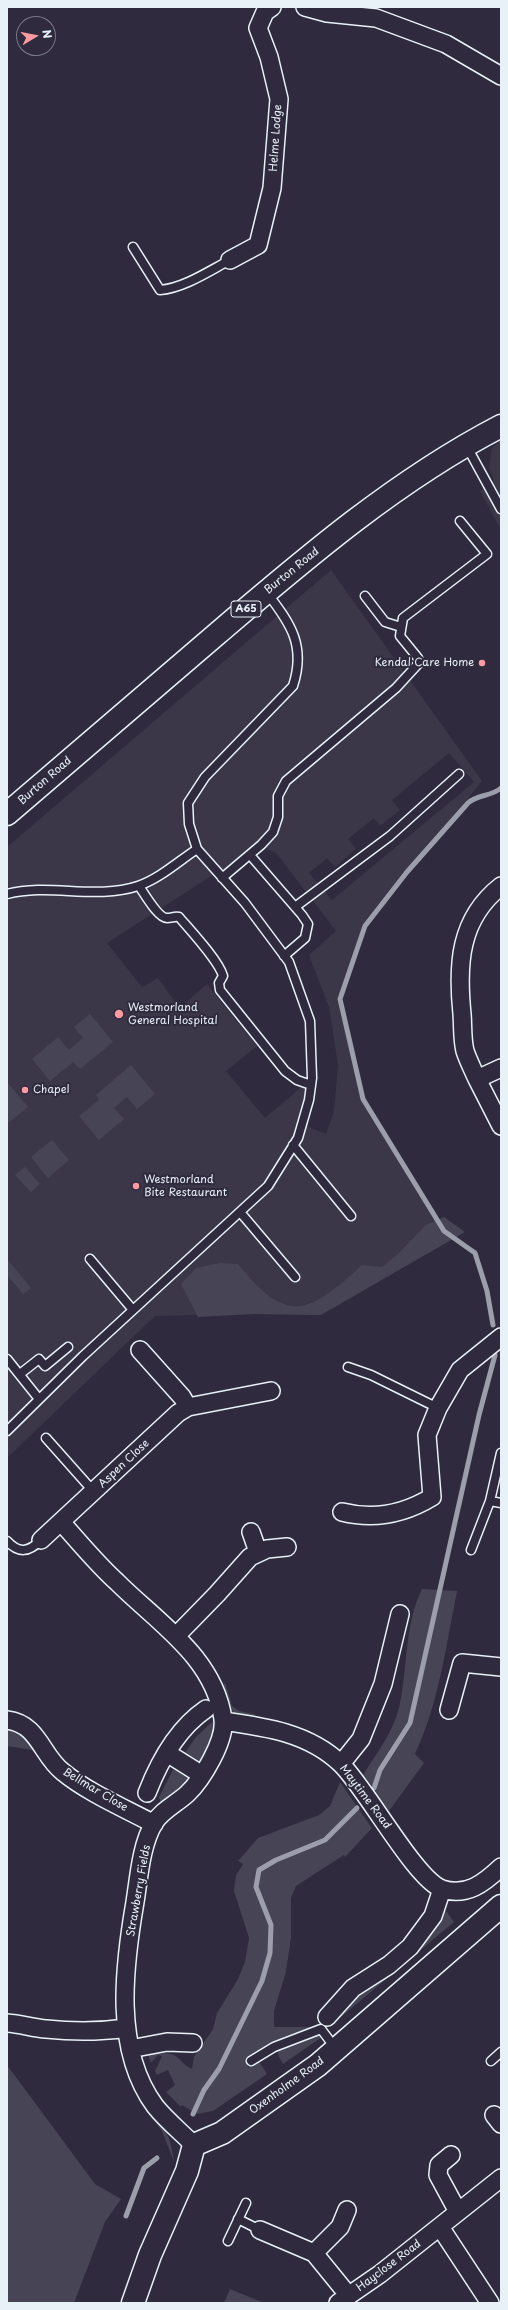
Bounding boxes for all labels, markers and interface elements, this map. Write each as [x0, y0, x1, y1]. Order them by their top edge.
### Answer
north arrow [16, 16, 56, 56]
text: N [38, 28, 56, 40]
street label: Helme Lodge [267, 104, 285, 172]
street label: Burton Road [262, 545, 322, 597]
road number: A65 [231, 601, 261, 617]
place label: Kendal Care Home [375, 656, 474, 670]
marker: Kendal Care Home [477, 658, 487, 668]
street label: Burton Road [16, 754, 74, 808]
place label: Westmorland General Hospital [128, 1001, 218, 1027]
marker: Westmorland General Hospital [113, 1008, 125, 1020]
place label: Chapel [33, 1083, 69, 1097]
marker: Chapel [20, 1085, 30, 1095]
place label: Westmorland Bite Restaurant [144, 1173, 227, 1199]
marker: Westmorland Bite Restaurant [131, 1181, 141, 1191]
street label: Aspen Close [96, 1437, 152, 1491]
street label: Maytime Road [337, 1762, 393, 1832]
street label: Bellmar Close [60, 1765, 130, 1815]
street label: Strawberry Fields [124, 1844, 154, 1938]
street label: Oxenholme Road [247, 2055, 327, 2117]
street label: Hayclose Road [354, 2237, 424, 2295]

